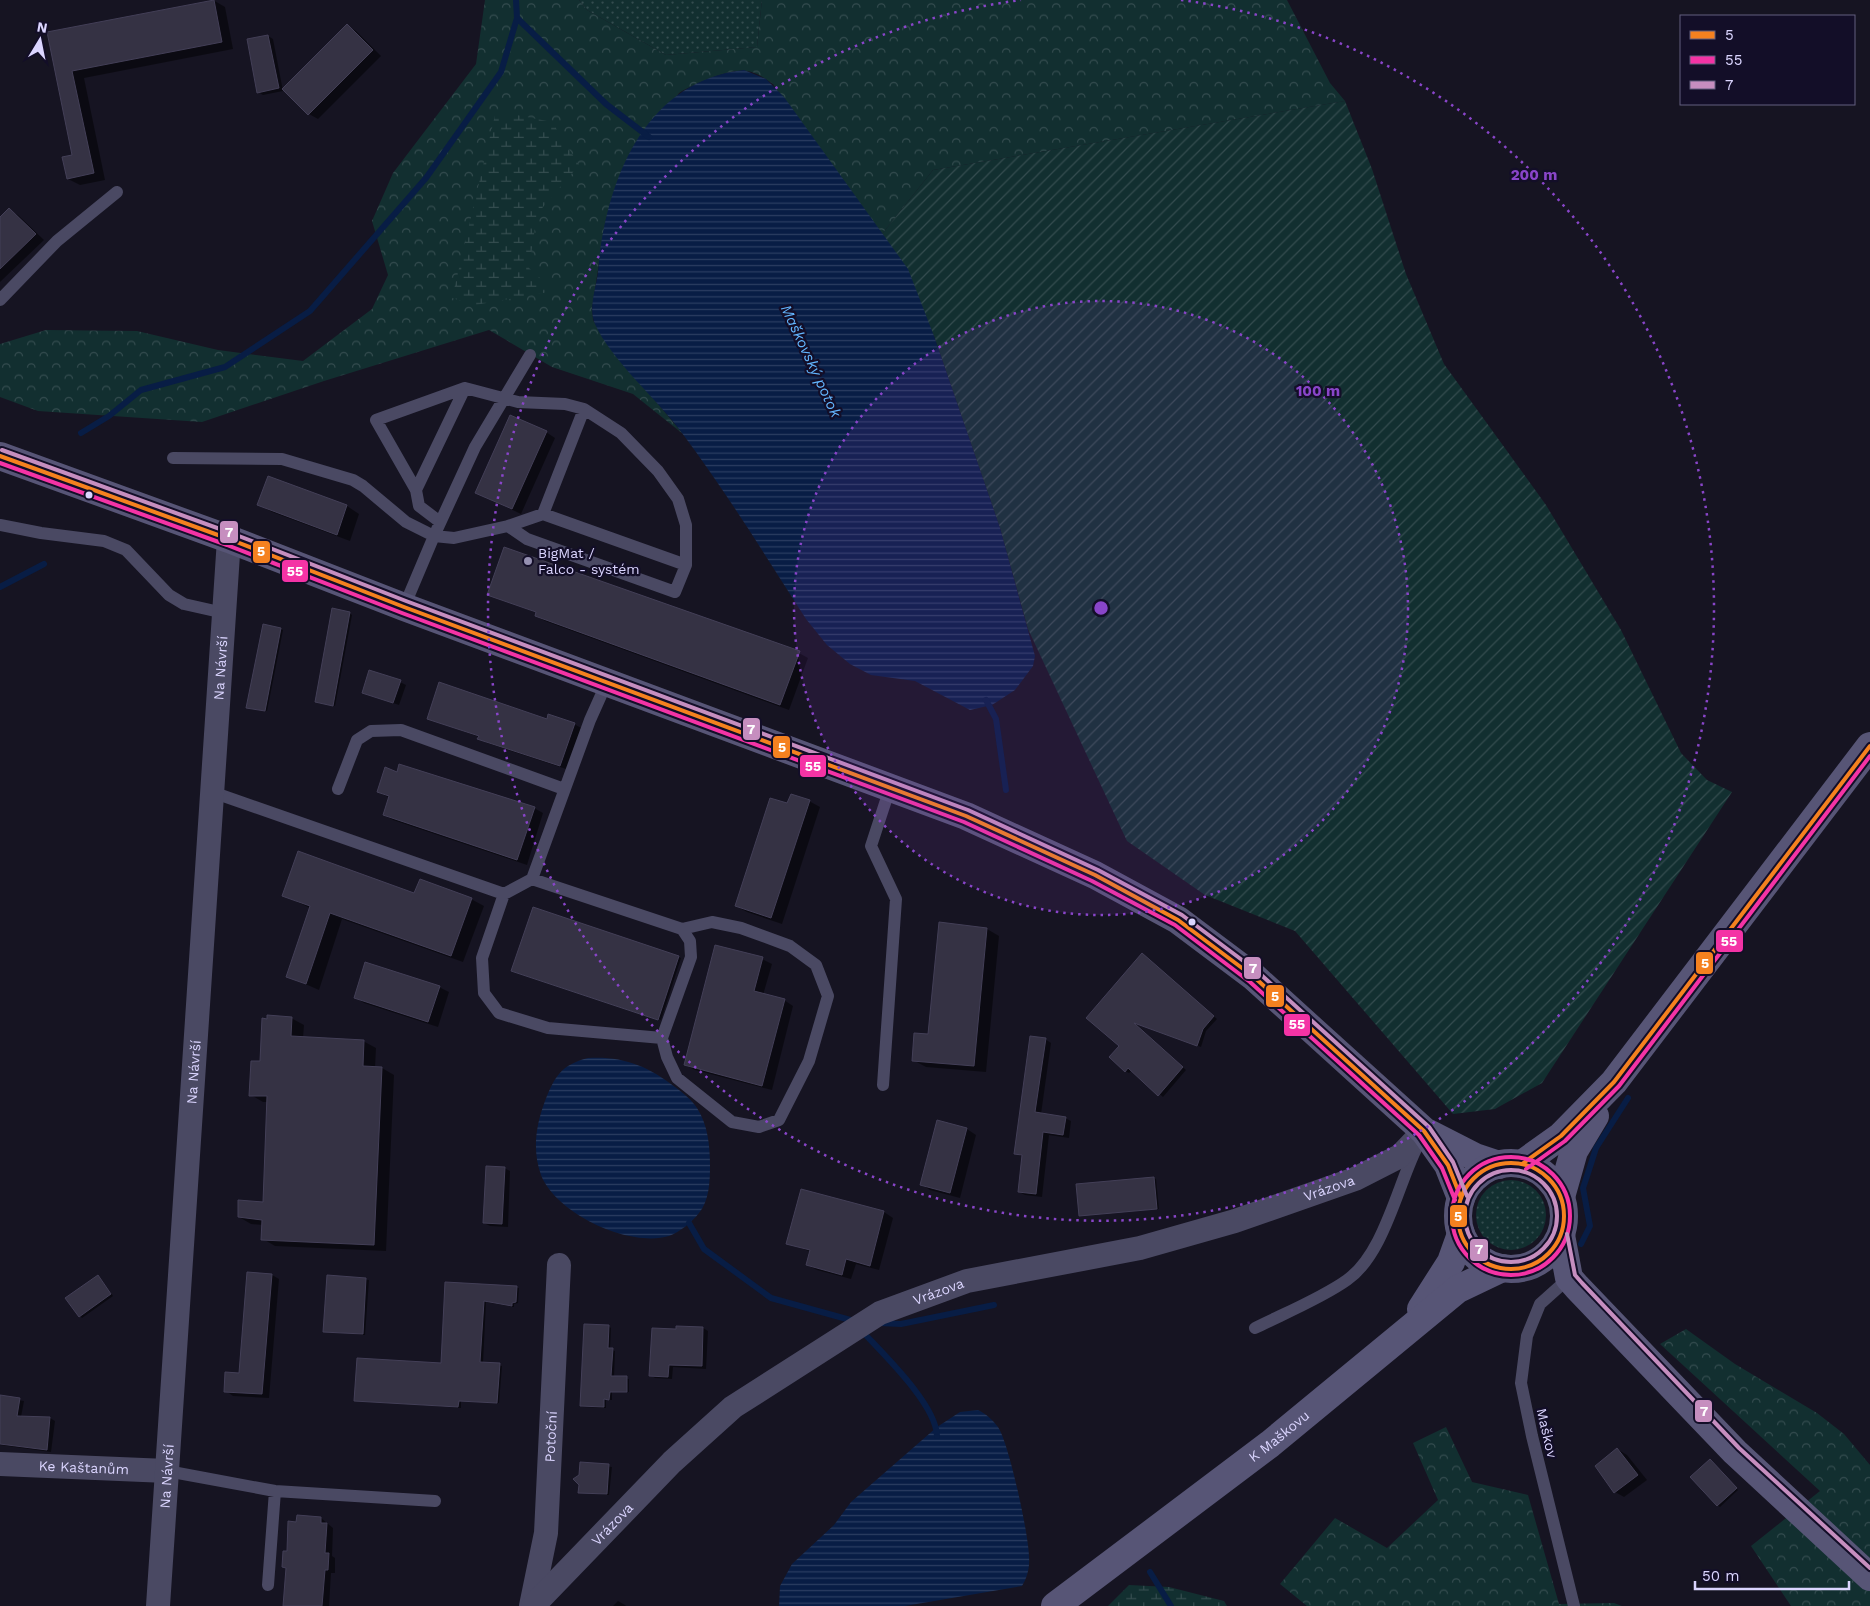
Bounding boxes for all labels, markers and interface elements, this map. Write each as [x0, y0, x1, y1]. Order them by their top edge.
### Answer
north arrow [15, 15, 65, 65]
legend [1680, 15, 1855, 105]
text: N [36, 18, 49, 36]
text: 5 [1725, 26, 1734, 44]
text: 55 [1725, 51, 1742, 69]
text: 7 [1725, 76, 1733, 94]
text: 200 m [1511, 166, 1557, 184]
water label: Maškovský potok [777, 302, 845, 421]
text: 100 m [1296, 382, 1340, 400]
unlabelled marker [84, 490, 94, 500]
line badge: 7 [219, 520, 239, 544]
text: 7 [225, 524, 234, 540]
line badge: 5 [252, 540, 271, 564]
text: 5 [257, 543, 265, 559]
place label: BigMat / Falco - systém [538, 545, 640, 577]
marker: BigMat / Falco - systém [522, 555, 534, 567]
line badge: 55 [281, 559, 309, 583]
text: 55 [287, 563, 303, 579]
centre of rings [1092, 599, 1110, 617]
street label: Na Návrší [210, 635, 231, 701]
line badge: 7 [742, 717, 761, 741]
text: 7 [747, 721, 756, 737]
line badge: 5 [772, 735, 791, 759]
text: 5 [778, 739, 786, 755]
line badge: 55 [799, 754, 827, 778]
text: 55 [805, 758, 821, 774]
unlabelled marker [1187, 917, 1197, 927]
line badge: 55 [1715, 929, 1744, 953]
text: 55 [1721, 933, 1737, 949]
line badge: 5 [1695, 951, 1714, 975]
text: 5 [1701, 955, 1709, 971]
line badge: 7 [1243, 956, 1262, 980]
text: 7 [1249, 960, 1258, 976]
line badge: 5 [1265, 984, 1285, 1008]
text: 5 [1271, 988, 1279, 1004]
line badge: 55 [1283, 1013, 1311, 1037]
text: 55 [1289, 1016, 1305, 1032]
street label: Na Návrší [183, 1039, 204, 1105]
street label: Vrázova [1301, 1172, 1357, 1204]
line badge: 5 [1449, 1204, 1468, 1228]
text: 5 [1454, 1208, 1462, 1224]
line badge: 7 [1469, 1238, 1489, 1262]
text: 7 [1475, 1241, 1484, 1257]
street label: Vrázova [911, 1275, 966, 1308]
line badge: 7 [1694, 1399, 1713, 1423]
text: 7 [1700, 1403, 1709, 1419]
street label: K Maškovu [1245, 1407, 1312, 1465]
street label: Maškov [1534, 1407, 1561, 1460]
street label: Potoční [541, 1410, 560, 1463]
street label: Na Návrší [157, 1443, 177, 1509]
street label: Ke Kaštanům [38, 1458, 129, 1477]
street label: Vrázova [588, 1499, 636, 1549]
scale bar [1695, 1558, 1849, 1590]
text: 50 m [1702, 1567, 1739, 1585]

